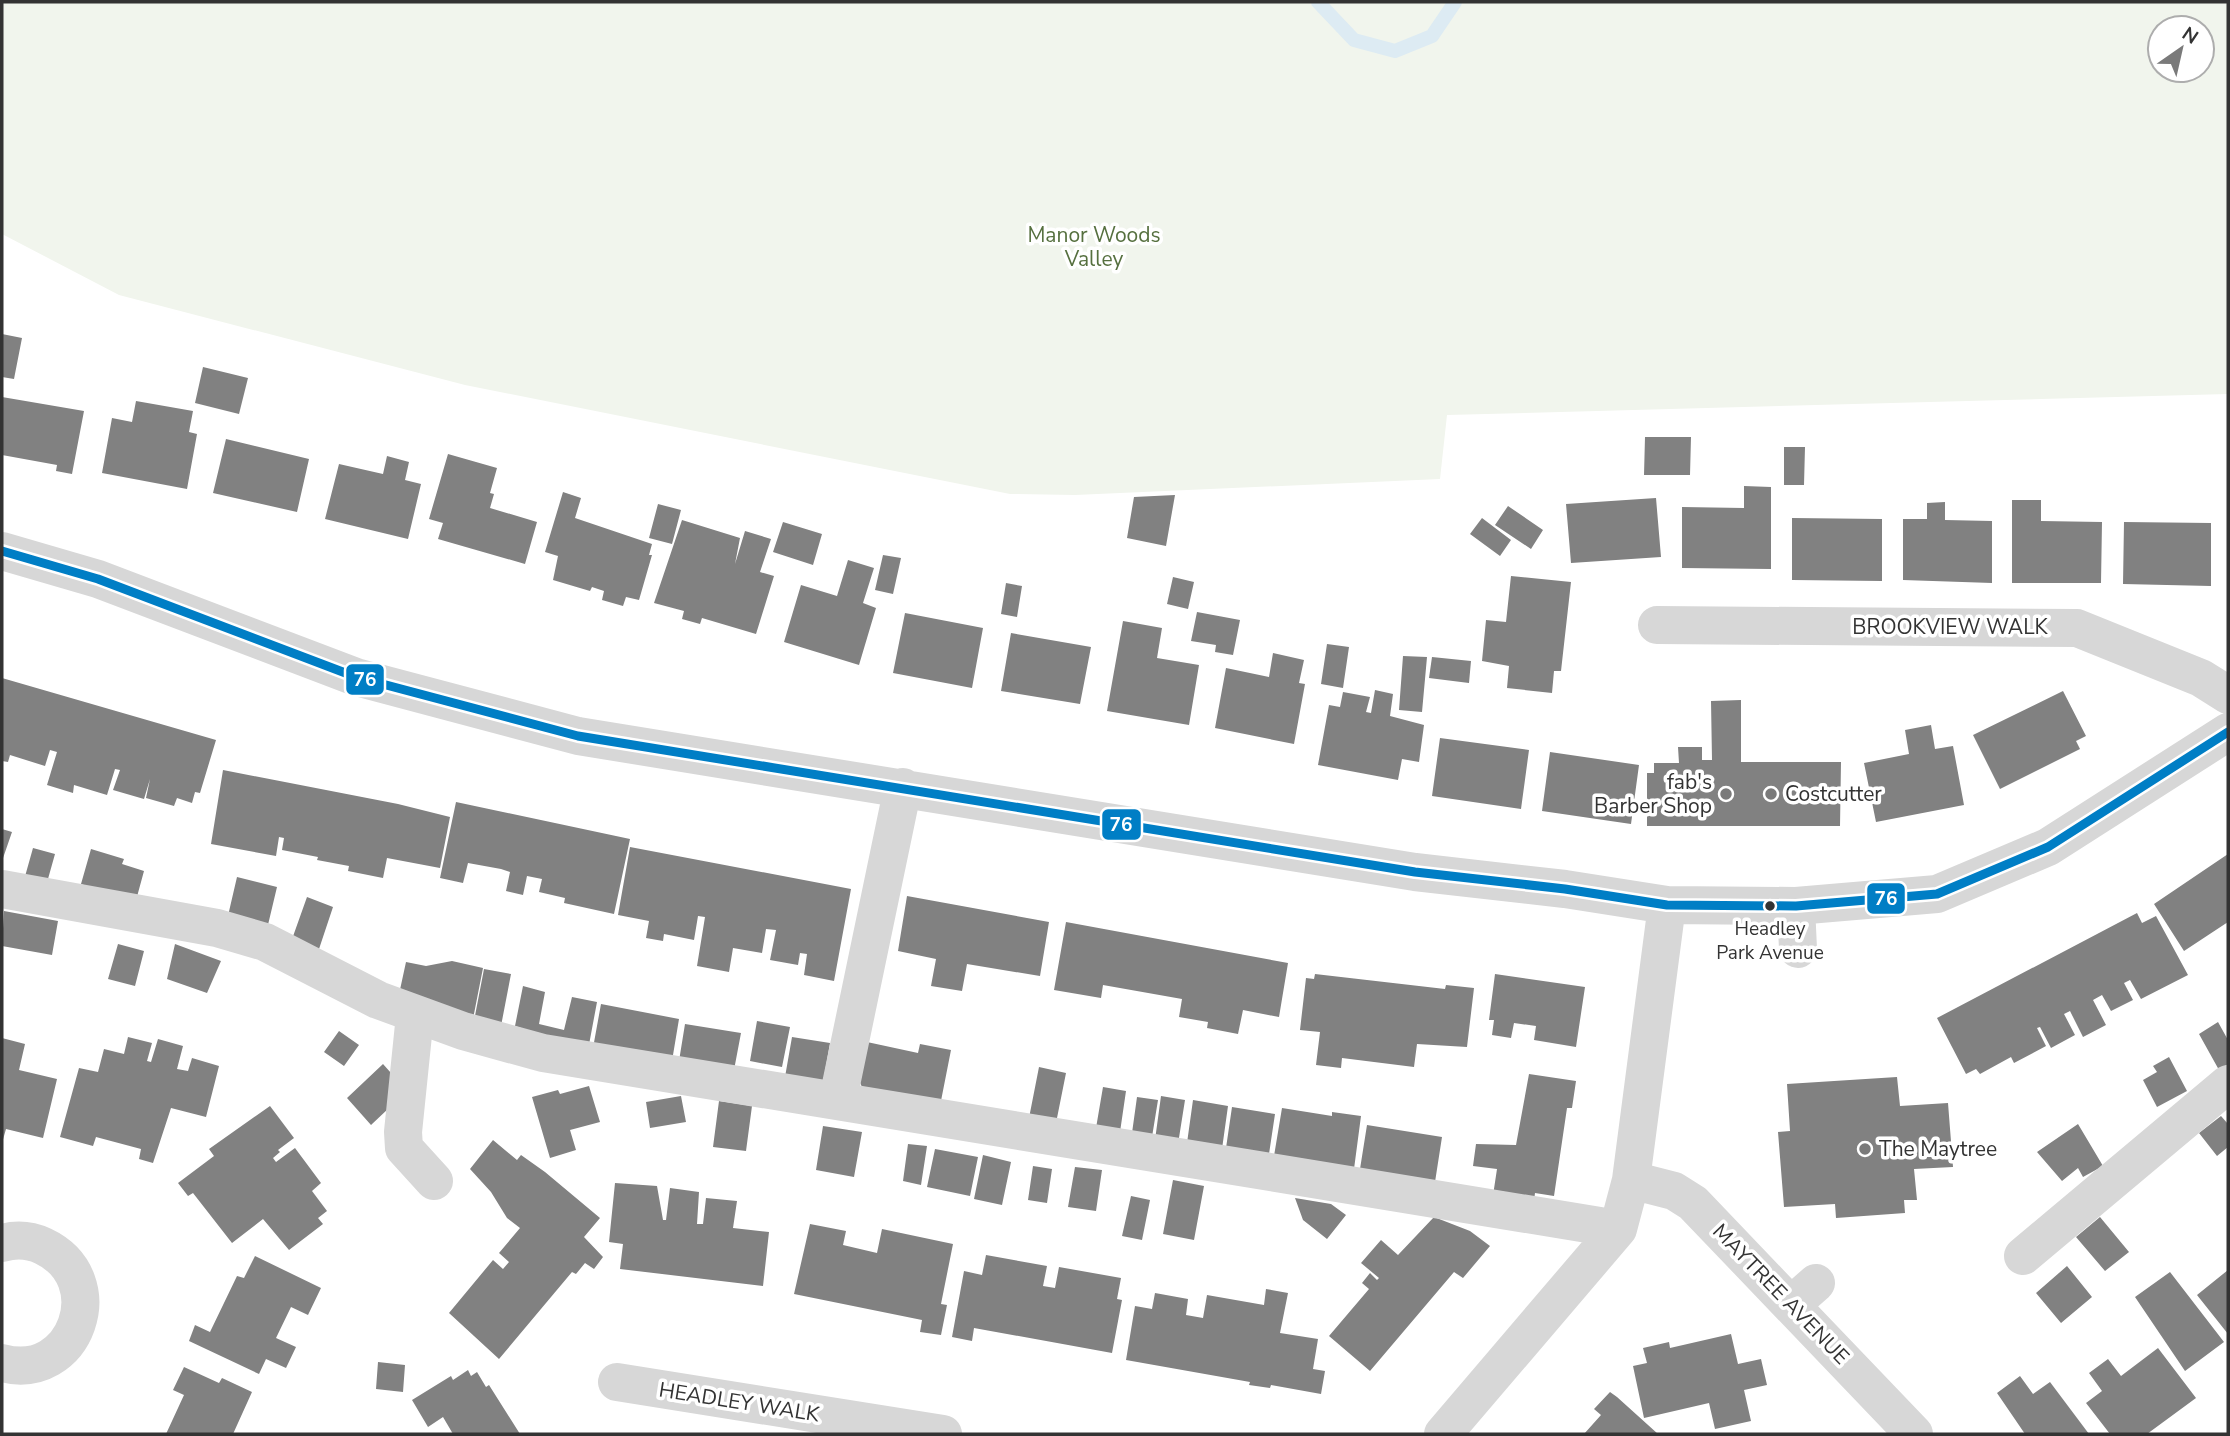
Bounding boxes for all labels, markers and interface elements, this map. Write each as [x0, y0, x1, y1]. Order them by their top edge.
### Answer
north arrow [2146, 14, 2216, 84]
text: N [2177, 21, 2203, 50]
park label: Manor Woods Valley [1027, 221, 1161, 273]
street label: BROOKVIEW WALK [1852, 613, 2049, 641]
line badge: 76 [345, 663, 385, 696]
text: 76 [354, 667, 376, 693]
place label: fab's Barber Shop [1594, 768, 1712, 820]
place label: Costcutter [1785, 780, 1882, 808]
marker: fab's Barber Shop [1718, 786, 1734, 802]
marker: Costcutter [1763, 786, 1779, 802]
line badge: 76 [1101, 808, 1142, 841]
text: 76 [1110, 812, 1132, 838]
line badge: 76 [1866, 882, 1906, 915]
text: 76 [1875, 886, 1897, 912]
marker: Headley Park Avenue [1763, 899, 1777, 913]
place label: Headley Park Avenue [1716, 916, 1824, 966]
place label: The Maytree [1879, 1135, 1997, 1163]
marker: The Maytree [1857, 1141, 1873, 1157]
street label: MAYTREE AVENUE [1707, 1218, 1855, 1370]
street label: HEADLEY WALK [657, 1375, 822, 1429]

